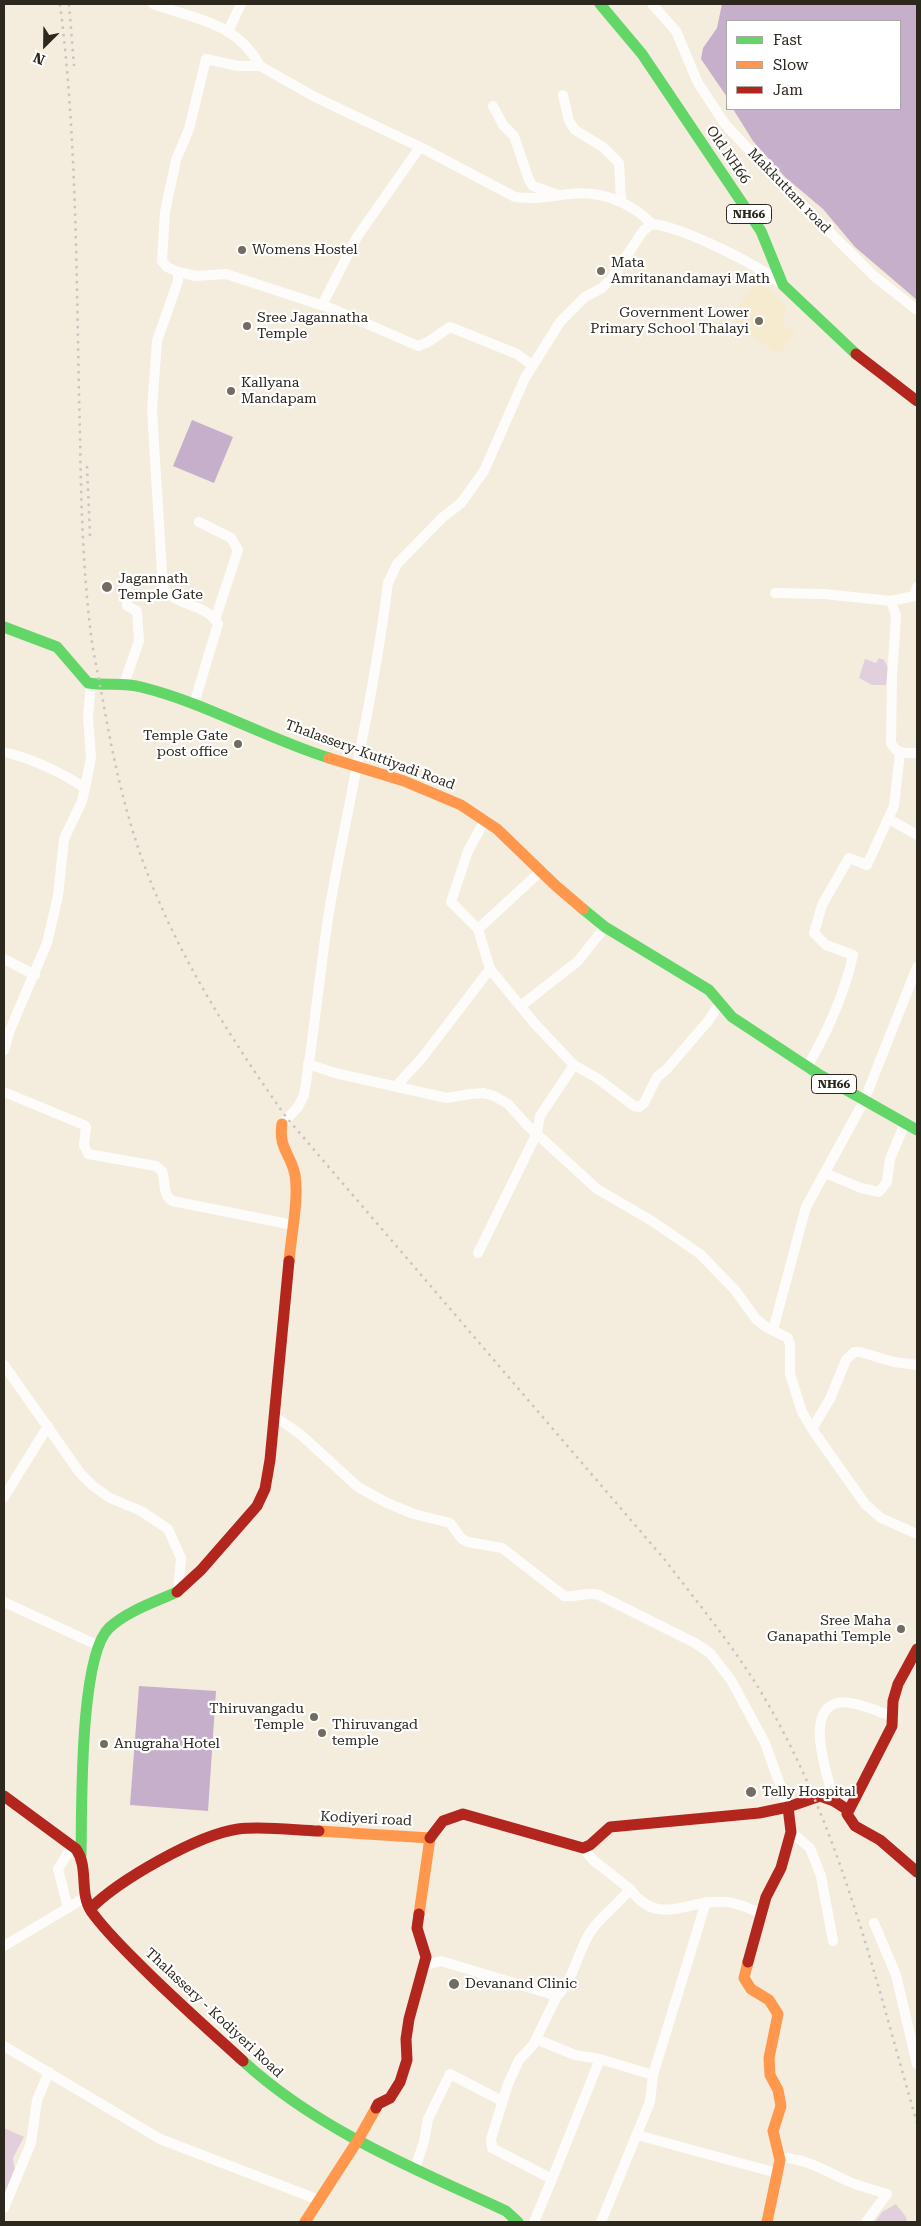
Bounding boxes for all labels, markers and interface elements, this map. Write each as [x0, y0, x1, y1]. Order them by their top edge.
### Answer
north arrow [20, 20, 70, 70]
legend [726, 20, 901, 110]
text: Fast [773, 31, 802, 49]
text: N [31, 49, 47, 68]
text: Slow [773, 56, 808, 74]
text: Jam [773, 81, 803, 99]
street label: Old NH66 [702, 123, 754, 187]
street label: Makkuttam road [744, 145, 834, 237]
road number: NH66 [726, 204, 772, 223]
place label: Womens Hostel [252, 242, 358, 258]
marker: Womens Hostel [236, 244, 248, 256]
place label: Mata Amritanandamayi Math [611, 255, 770, 288]
marker: Mata Amritanandamayi Math [595, 265, 607, 277]
place label: Government Lower Primary School Thalayi [590, 305, 749, 338]
place label: Sree Jagannatha Temple [257, 310, 368, 342]
marker: Government Lower Primary School Thalayi [753, 315, 765, 327]
marker: Sree Jagannatha Temple [241, 320, 253, 332]
place label: Kallyana Mandapam [241, 375, 317, 408]
marker: Kallyana Mandapam [225, 385, 237, 397]
place label: Jagannath Temple Gate [118, 571, 203, 604]
marker: Jagannath Temple Gate [100, 580, 114, 594]
street label: Thalassery-Kuttiyadi Road [283, 716, 457, 794]
place label: Temple Gate post office [143, 728, 228, 760]
marker: Temple Gate post office [232, 738, 244, 750]
road number: NH66 [812, 1074, 856, 1094]
place label: Sree Maha Ganapathi Temple [767, 1613, 891, 1645]
marker: Sree Maha Ganapathi Temple [895, 1623, 907, 1635]
place label: Thiruvangadu Temple [209, 1701, 304, 1734]
marker: Thiruvangadu Temple [308, 1711, 320, 1723]
place label: Thiruvangad temple [332, 1717, 418, 1750]
marker: Thiruvangad temple [316, 1727, 328, 1739]
place label: Anugraha Hotel [114, 1736, 220, 1752]
marker: Anugraha Hotel [98, 1738, 110, 1750]
place label: Telly Hospital [762, 1784, 856, 1800]
marker: Telly Hospital [744, 1785, 758, 1799]
street label: Kodiyeri road [320, 1808, 412, 1830]
street label: Thalassery - Kodiyeri Road [142, 1945, 286, 2081]
place label: Devanand Clinic [465, 1976, 577, 1992]
marker: Devanand Clinic [447, 1977, 461, 1991]

